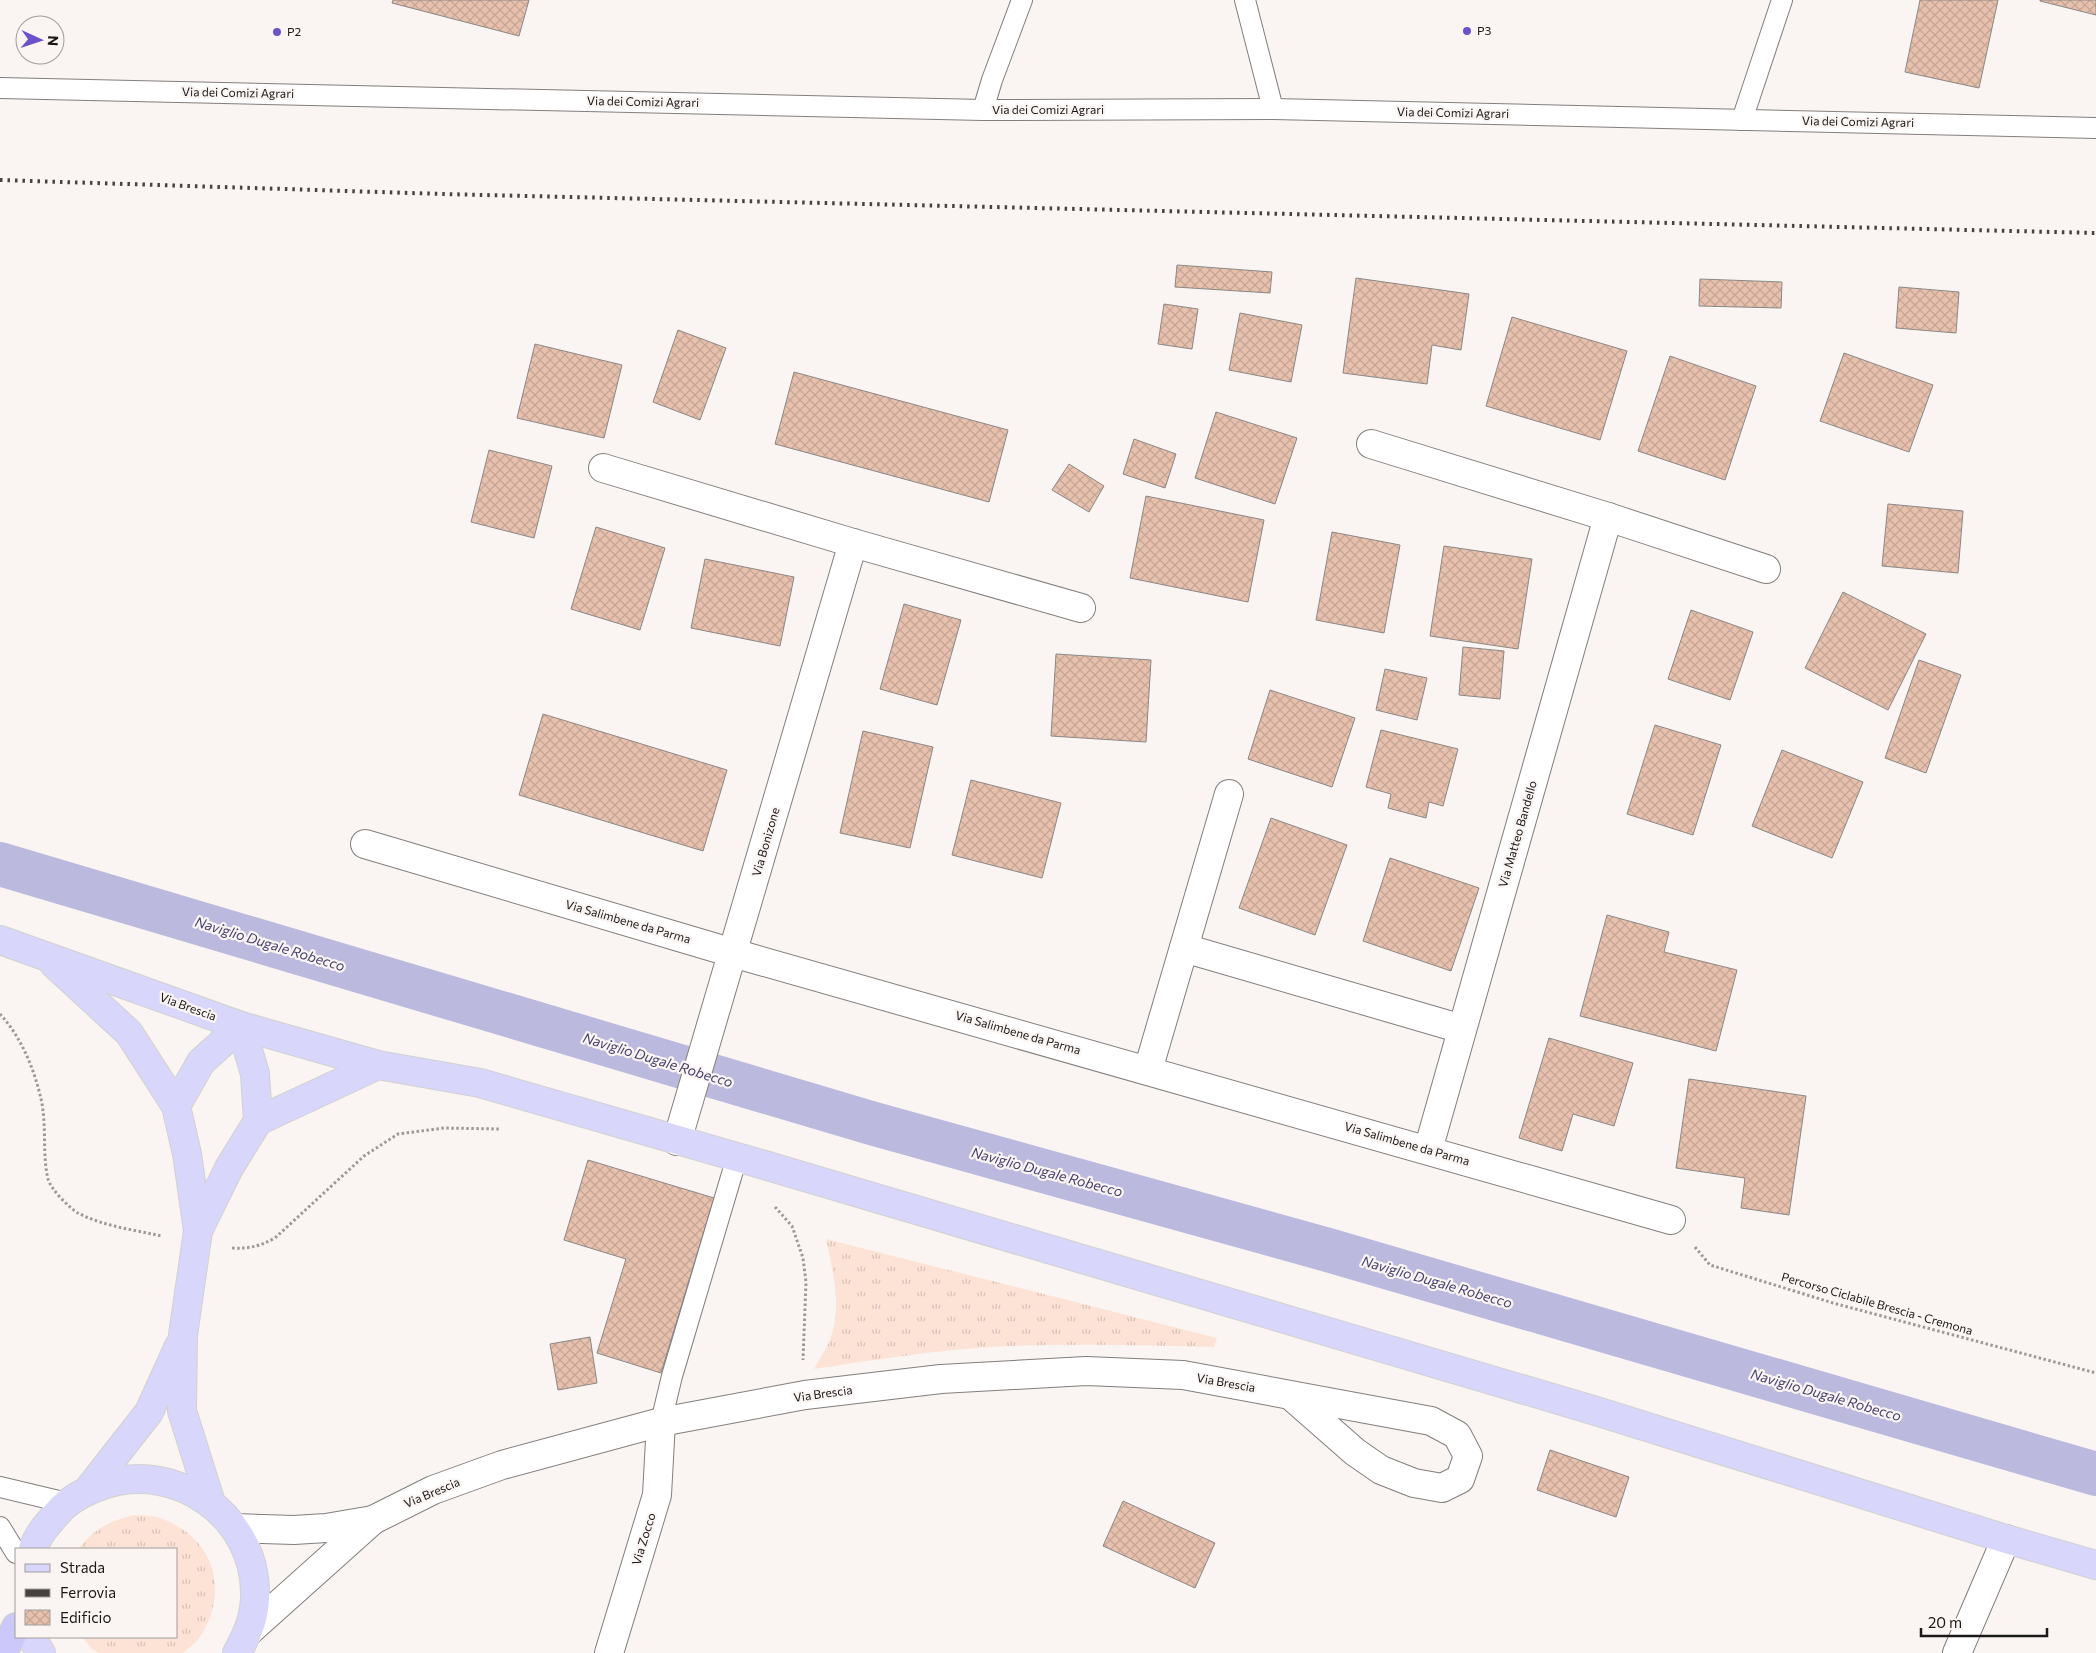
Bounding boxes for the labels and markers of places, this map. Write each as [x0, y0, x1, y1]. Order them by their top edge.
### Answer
place label: P3 [1477, 23, 1492, 37]
place label: P2 [287, 24, 302, 38]
marker: P3 [1461, 25, 1473, 37]
marker: P2 [271, 26, 283, 38]

